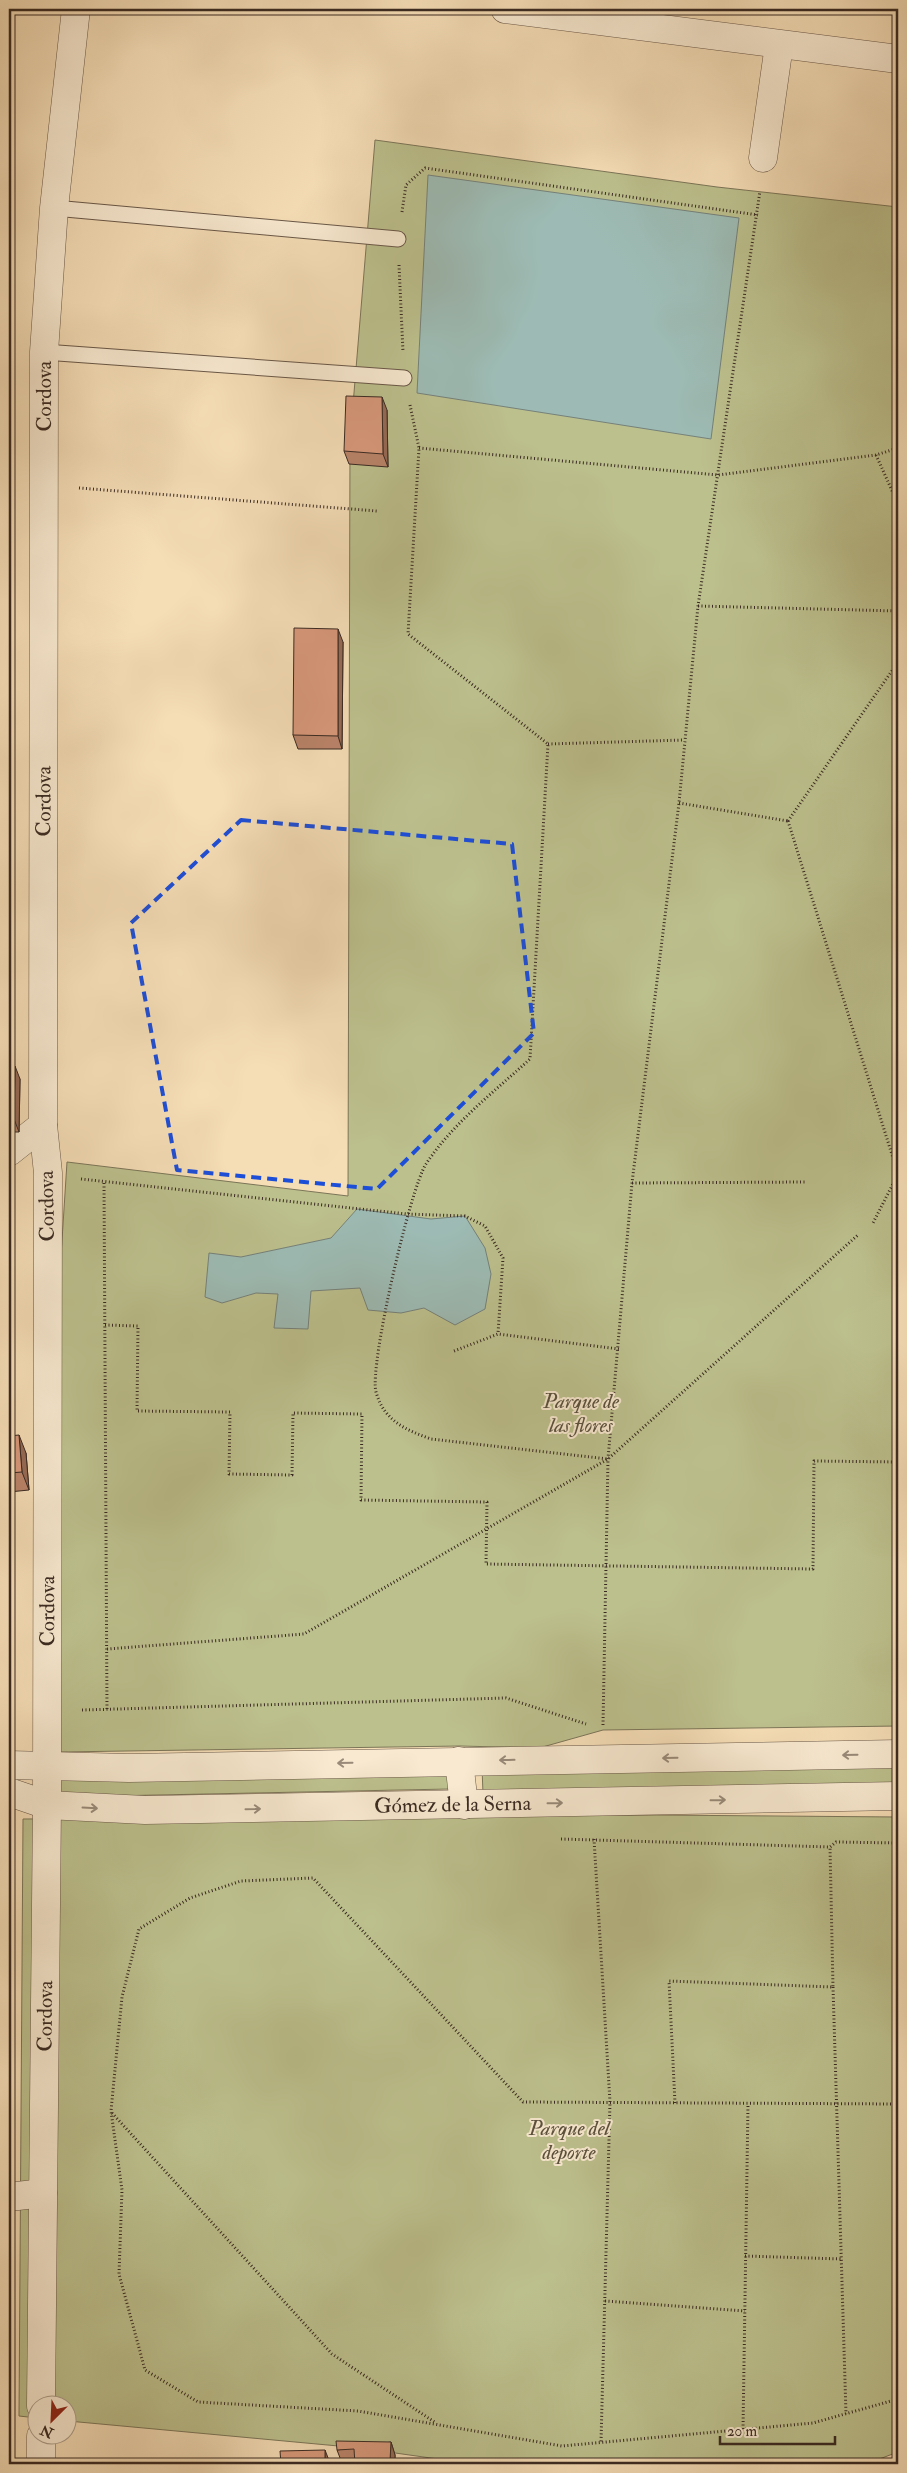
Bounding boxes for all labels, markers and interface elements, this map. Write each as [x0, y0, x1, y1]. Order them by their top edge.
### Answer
street label: Cordova [30, 360, 57, 432]
street label: Cordova [30, 765, 57, 837]
street label: Cordova [33, 1170, 61, 1242]
park label: Parque de las flores [542, 1388, 620, 1439]
street label: Cordova [34, 1575, 61, 1647]
one-way arrow [842, 1750, 858, 1760]
one-way arrow [662, 1753, 678, 1763]
one-way arrow [499, 1755, 516, 1765]
one-way arrow [337, 1758, 353, 1768]
street label: Gómez de la Serna [374, 1789, 532, 1819]
one-way arrow [709, 1795, 725, 1804]
one-way arrow [546, 1798, 563, 1808]
one-way arrow [82, 1803, 98, 1812]
one-way arrow [244, 1804, 260, 1814]
street label: Cordova [31, 1980, 59, 2052]
park label: Parque del deporte [527, 2115, 612, 2166]
north arrow [28, 2396, 78, 2446]
scale bar [720, 2413, 834, 2445]
text: N [37, 2421, 57, 2442]
text: 20 m [727, 2422, 757, 2441]

